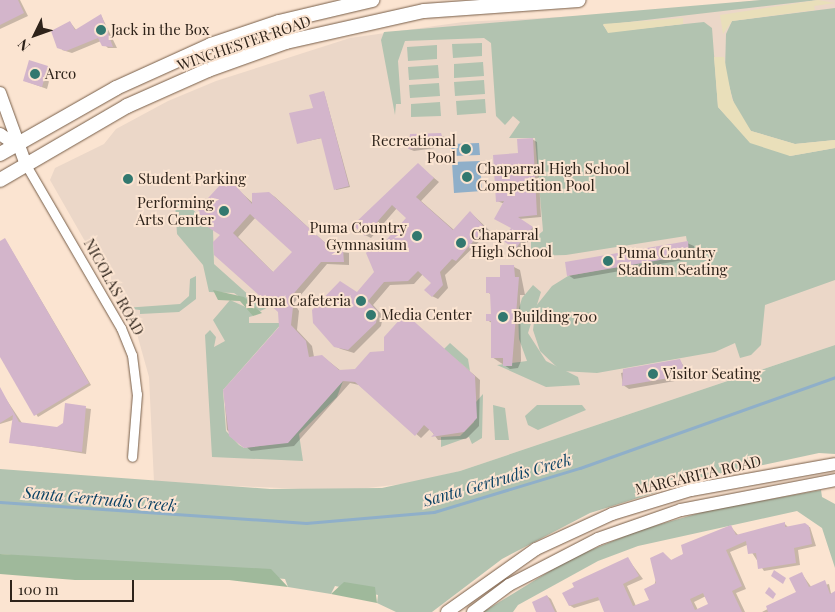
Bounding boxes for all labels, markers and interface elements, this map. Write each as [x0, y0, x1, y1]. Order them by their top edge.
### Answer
north arrow [10, 10, 60, 60]
street label: WINCHESTER ROAD [175, 12, 313, 74]
place label: Jack in the Box [111, 21, 210, 39]
marker: Jack in the Box [95, 24, 107, 36]
text: N [13, 35, 34, 55]
place label: Arco [45, 65, 76, 83]
marker: Arco [29, 68, 41, 80]
place label: Recreational Pool [371, 131, 456, 166]
marker: Recreational Pool [460, 143, 472, 155]
place label: Chaparral High School Competition Pool [477, 159, 630, 194]
place label: Student Parking [138, 170, 246, 188]
marker: Chaparral High School Competition Pool [461, 171, 473, 183]
marker: Student Parking [122, 173, 134, 185]
place label: Performing Arts Center [136, 193, 214, 228]
marker: Performing Arts Center [218, 205, 230, 217]
place label: Puma Country Gymnasium [309, 218, 407, 253]
place label: Chaparral High School [471, 225, 552, 260]
marker: Puma Country Gymnasium [411, 230, 423, 242]
street label: NICOLAS ROAD [80, 236, 148, 338]
marker: Chaparral High School [455, 237, 467, 249]
place label: Puma Country Stadium Seating [618, 243, 727, 278]
marker: Puma Country Stadium Seating [602, 255, 614, 267]
place label: Puma Cafeteria [247, 292, 351, 310]
marker: Puma Cafeteria [355, 295, 367, 307]
place label: Media Center [381, 306, 472, 324]
place label: Building 700 [513, 308, 597, 326]
marker: Media Center [365, 309, 377, 321]
marker: Building 700 [497, 311, 509, 323]
place label: Visitor Seating [663, 365, 761, 383]
marker: Visitor Seating [647, 368, 659, 380]
water label: Santa Gertrudis Creek [421, 450, 573, 510]
street label: MARGARITA ROAD [633, 452, 763, 498]
water label: Santa Gertrudis Creek [23, 483, 177, 515]
scale bar [12, 570, 136, 602]
text: 100 m [18, 579, 59, 599]

